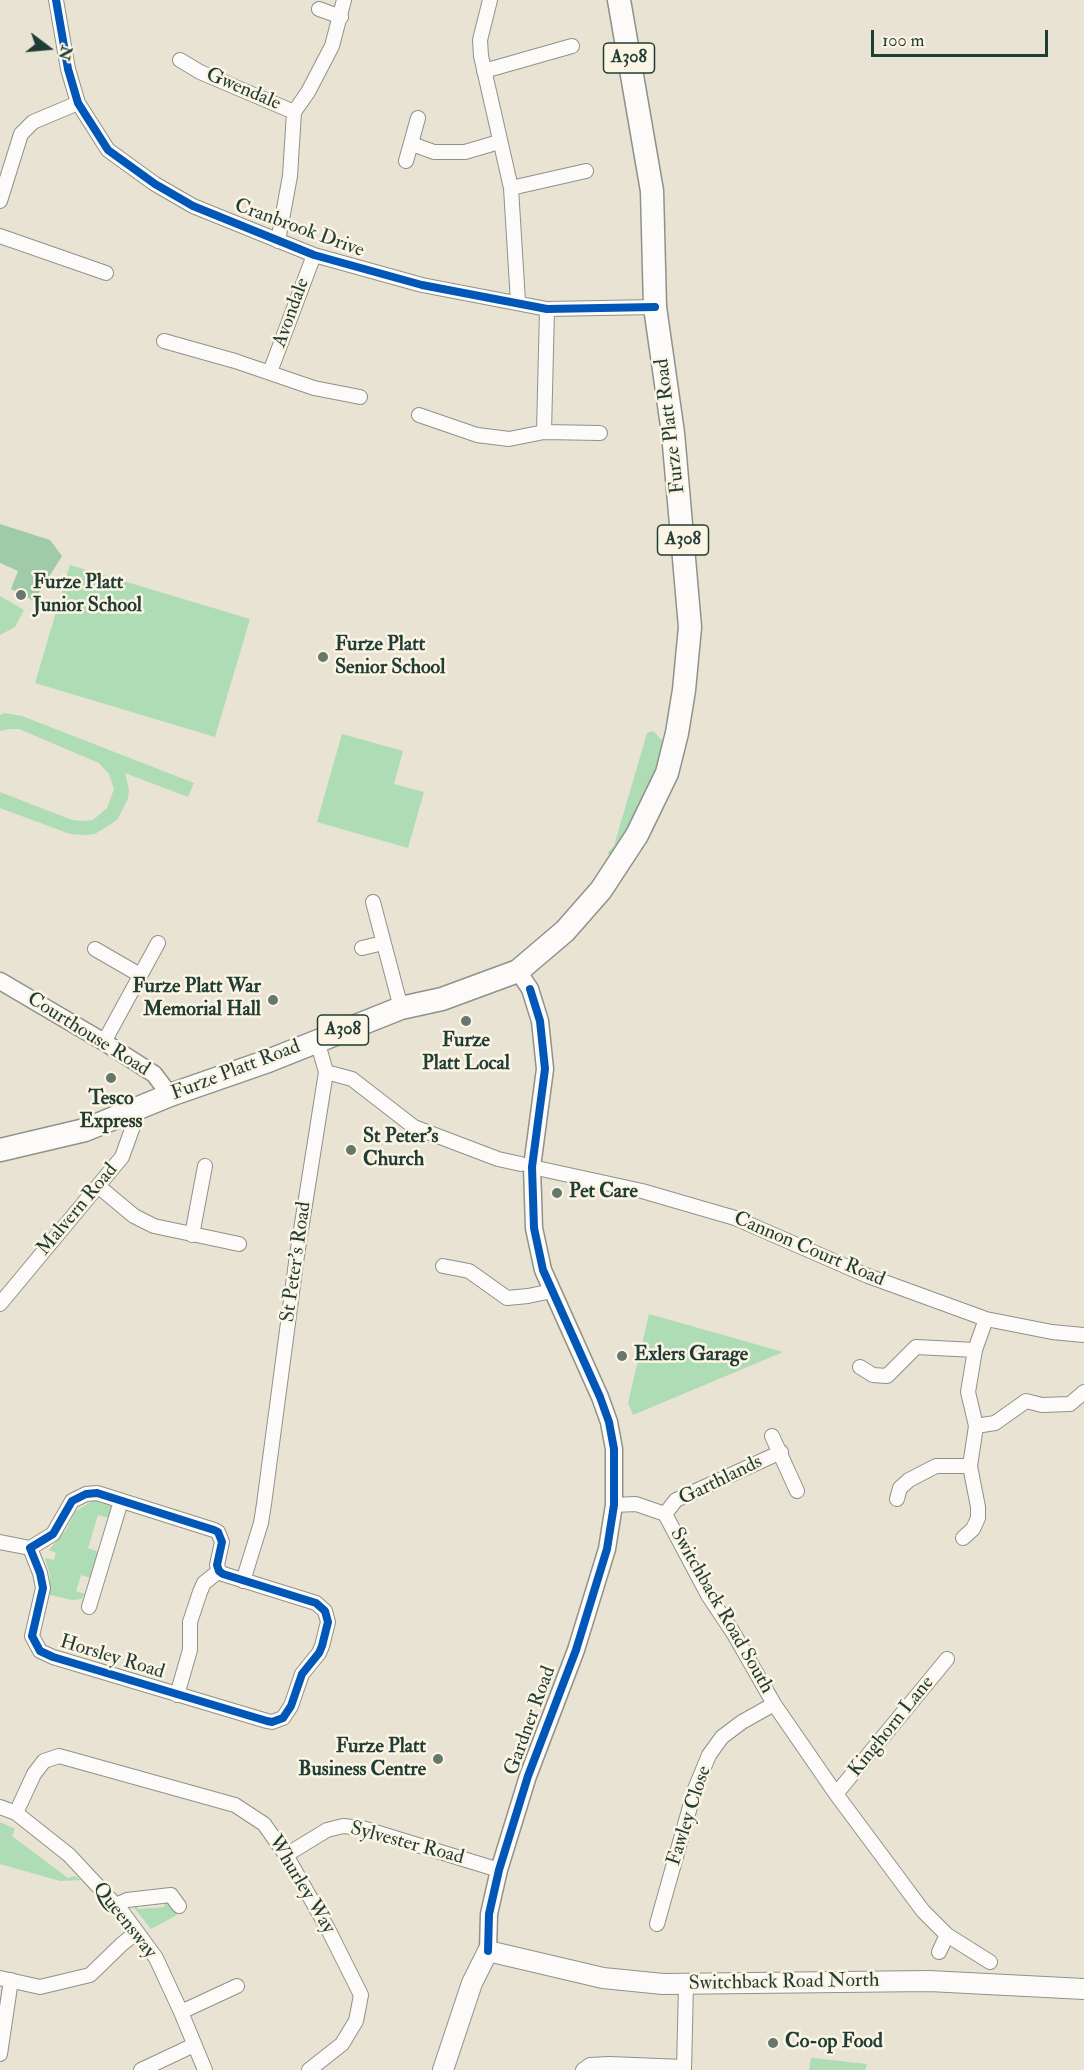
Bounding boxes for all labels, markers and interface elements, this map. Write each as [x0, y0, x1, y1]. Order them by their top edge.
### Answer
north arrow [18, 18, 78, 78]
scale bar [874, 18, 1051, 56]
text: 100 m [882, 29, 925, 52]
text: N [54, 43, 77, 63]
road number: A308 [604, 43, 654, 73]
street label: Gwendale [202, 64, 284, 116]
street label: Cranbrook Drive [231, 194, 367, 264]
street label: Avondale [268, 275, 316, 351]
street label: Furze Platt Road [651, 357, 691, 495]
road number: A308 [658, 525, 708, 555]
place label: Furze Platt Junior School [33, 572, 142, 619]
marker: Furze Platt Junior School [14, 588, 28, 602]
place label: Furze Platt Senior School [335, 634, 445, 681]
marker: Furze Platt Senior School [316, 650, 330, 664]
place label: Furze Platt War Memorial Hall [132, 976, 261, 1023]
street label: Courthouse Road [22, 988, 154, 1082]
marker: Furze Platt War Memorial Hall [266, 993, 280, 1007]
marker: Furze Platt Local [459, 1014, 473, 1028]
road number: A308 [318, 1015, 368, 1045]
place label: Furze Platt Local [422, 1030, 510, 1077]
street label: Furze Platt Road [168, 1035, 304, 1107]
marker: Tesco Express [104, 1071, 118, 1085]
place label: Tesco Express [80, 1088, 142, 1135]
place label: St Peter's Church [363, 1126, 438, 1173]
marker: St Peter's Church [344, 1143, 358, 1157]
street label: Malvern Road [32, 1159, 124, 1261]
place label: Pet Care [569, 1181, 638, 1205]
marker: Pet Care [550, 1186, 564, 1200]
street label: St Peter's Road [277, 1200, 317, 1324]
street label: Cannon Court Road [730, 1207, 888, 1293]
place label: Exlers Garage [634, 1344, 748, 1368]
marker: Exlers Garage [615, 1349, 629, 1363]
street label: Garthlands [675, 1451, 767, 1511]
street label: Switchback Road South [664, 1524, 778, 1698]
street label: Horsley Road [57, 1631, 167, 1685]
street label: Gardner Road [500, 1663, 562, 1779]
street label: Kinghorn Lane [844, 1672, 940, 1782]
place label: Furze Platt Business Centre [298, 1736, 426, 1783]
marker: Furze Platt Business Centre [431, 1752, 445, 1766]
street label: Fawley Close [663, 1763, 717, 1869]
street label: Sylvester Road [348, 1817, 466, 1871]
street label: Whurley Way [262, 1831, 340, 1939]
street label: Queensway [87, 1878, 161, 1964]
street label: Switchback Road North [688, 1969, 880, 1997]
place label: Co-op Food [785, 2031, 883, 2055]
marker: Co-op Food [766, 2036, 780, 2050]

